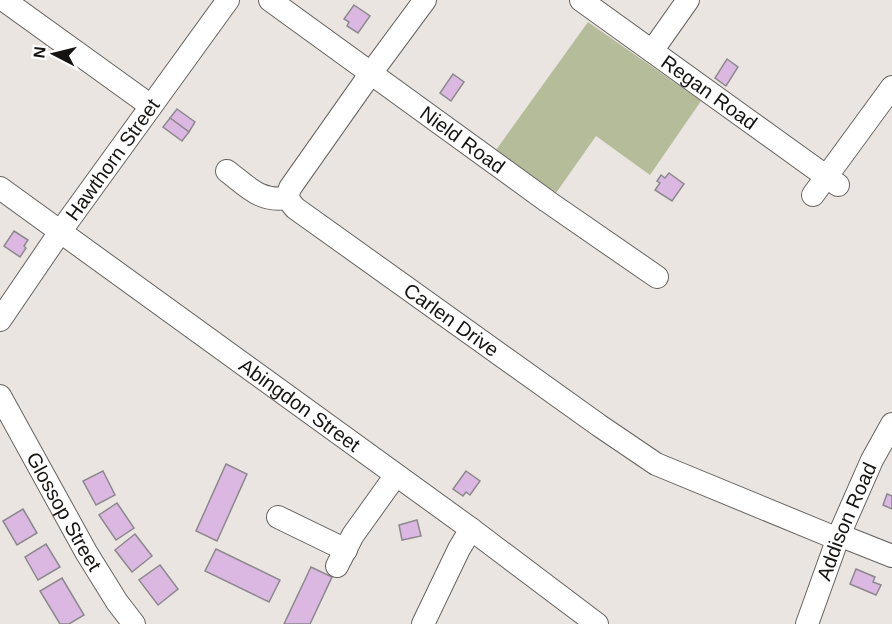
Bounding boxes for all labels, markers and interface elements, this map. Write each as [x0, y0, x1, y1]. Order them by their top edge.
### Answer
north arrow [24, 24, 84, 84]
text: N [30, 45, 49, 59]
street label: Regan Road [657, 51, 761, 134]
street label: Hawthorn Street [61, 94, 164, 225]
street label: Nield Road [416, 102, 509, 178]
street label: Carlen Drive [400, 279, 503, 361]
street label: Abingdon Street [235, 354, 365, 456]
street label: Glossop Street [22, 448, 106, 575]
street label: Addison Road [813, 459, 881, 583]

